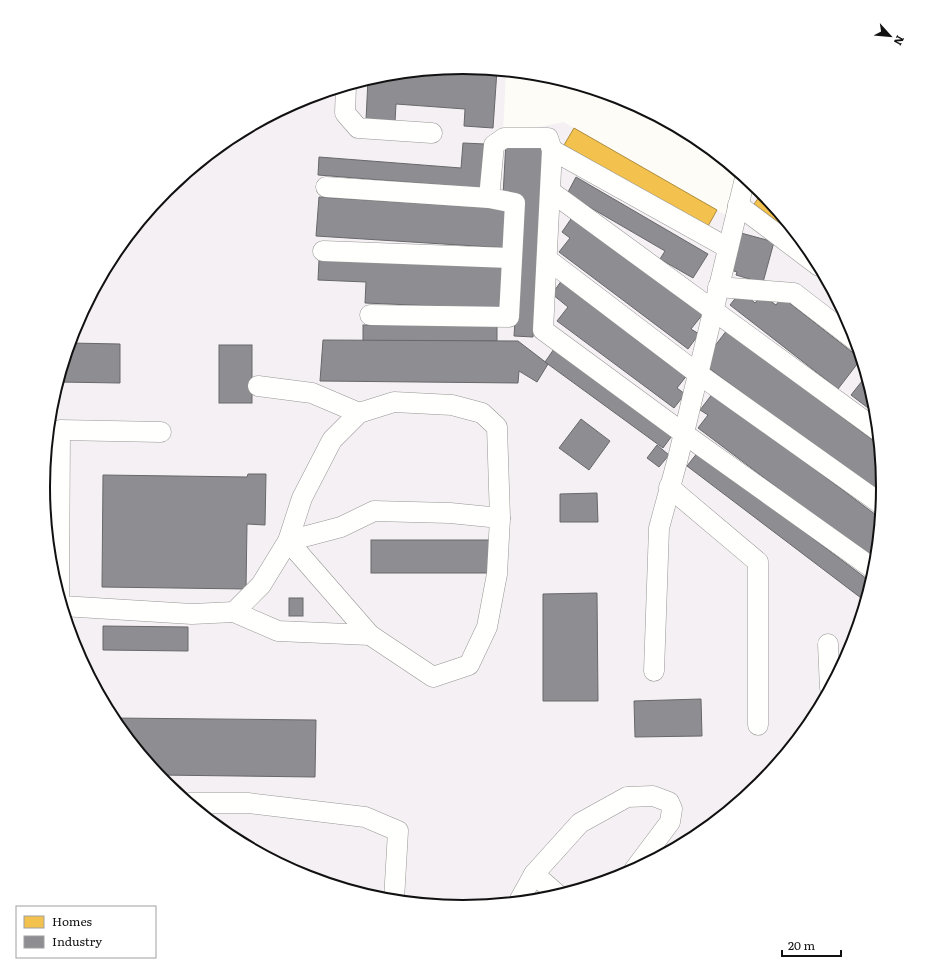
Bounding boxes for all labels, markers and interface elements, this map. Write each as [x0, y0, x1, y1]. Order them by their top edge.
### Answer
north arrow [870, 16, 910, 56]
text: N [891, 33, 909, 49]
legend [16, 906, 156, 958]
text: Homes [52, 912, 92, 930]
text: Industry [52, 932, 102, 950]
scale bar [782, 932, 841, 958]
text: 20 m [788, 936, 815, 954]

